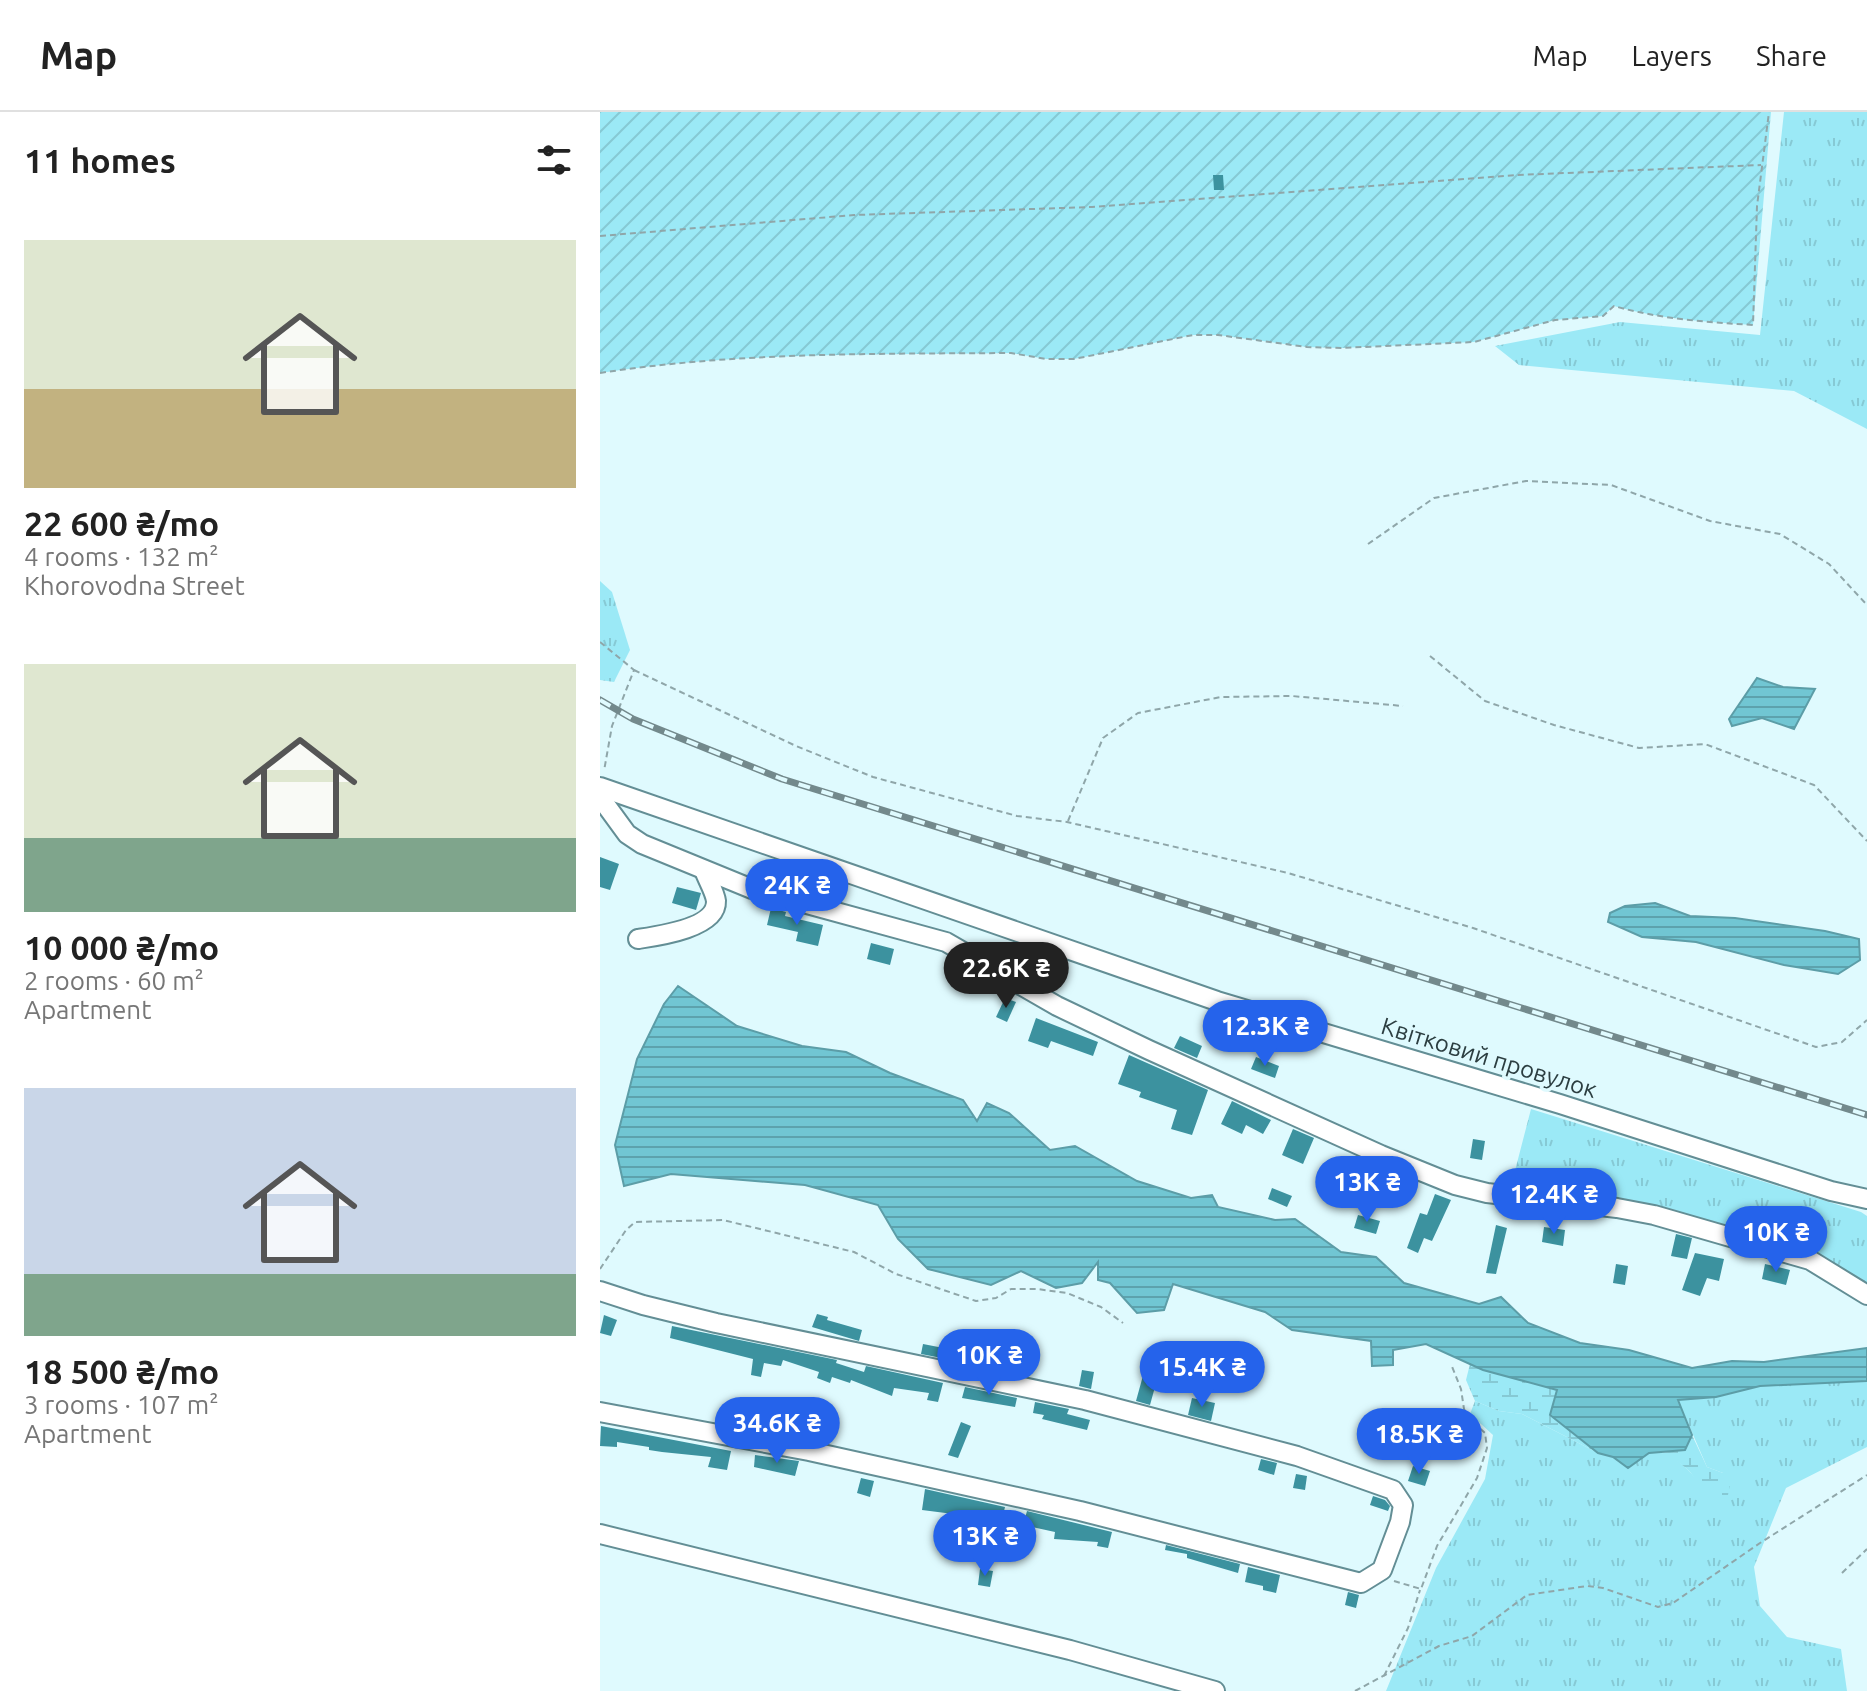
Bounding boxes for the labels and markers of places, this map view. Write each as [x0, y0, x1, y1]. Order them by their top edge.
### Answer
pin: 24K ₴ [741, 859, 853, 927]
pin: 22.6K ₴ [932, 942, 1080, 1010]
pin: 12.3K ₴ [1191, 1000, 1339, 1068]
pin: 13K ₴ [1311, 1156, 1423, 1224]
pin: 12.4K ₴ [1480, 1168, 1628, 1236]
pin: 10K ₴ [1720, 1206, 1832, 1274]
pin: 10K ₴ [933, 1329, 1045, 1397]
pin: 15.4K ₴ [1128, 1341, 1276, 1409]
pin: 34.6K ₴ [703, 1397, 851, 1465]
pin: 18.5K ₴ [1345, 1408, 1493, 1476]
pin: 13K ₴ [929, 1510, 1041, 1578]

